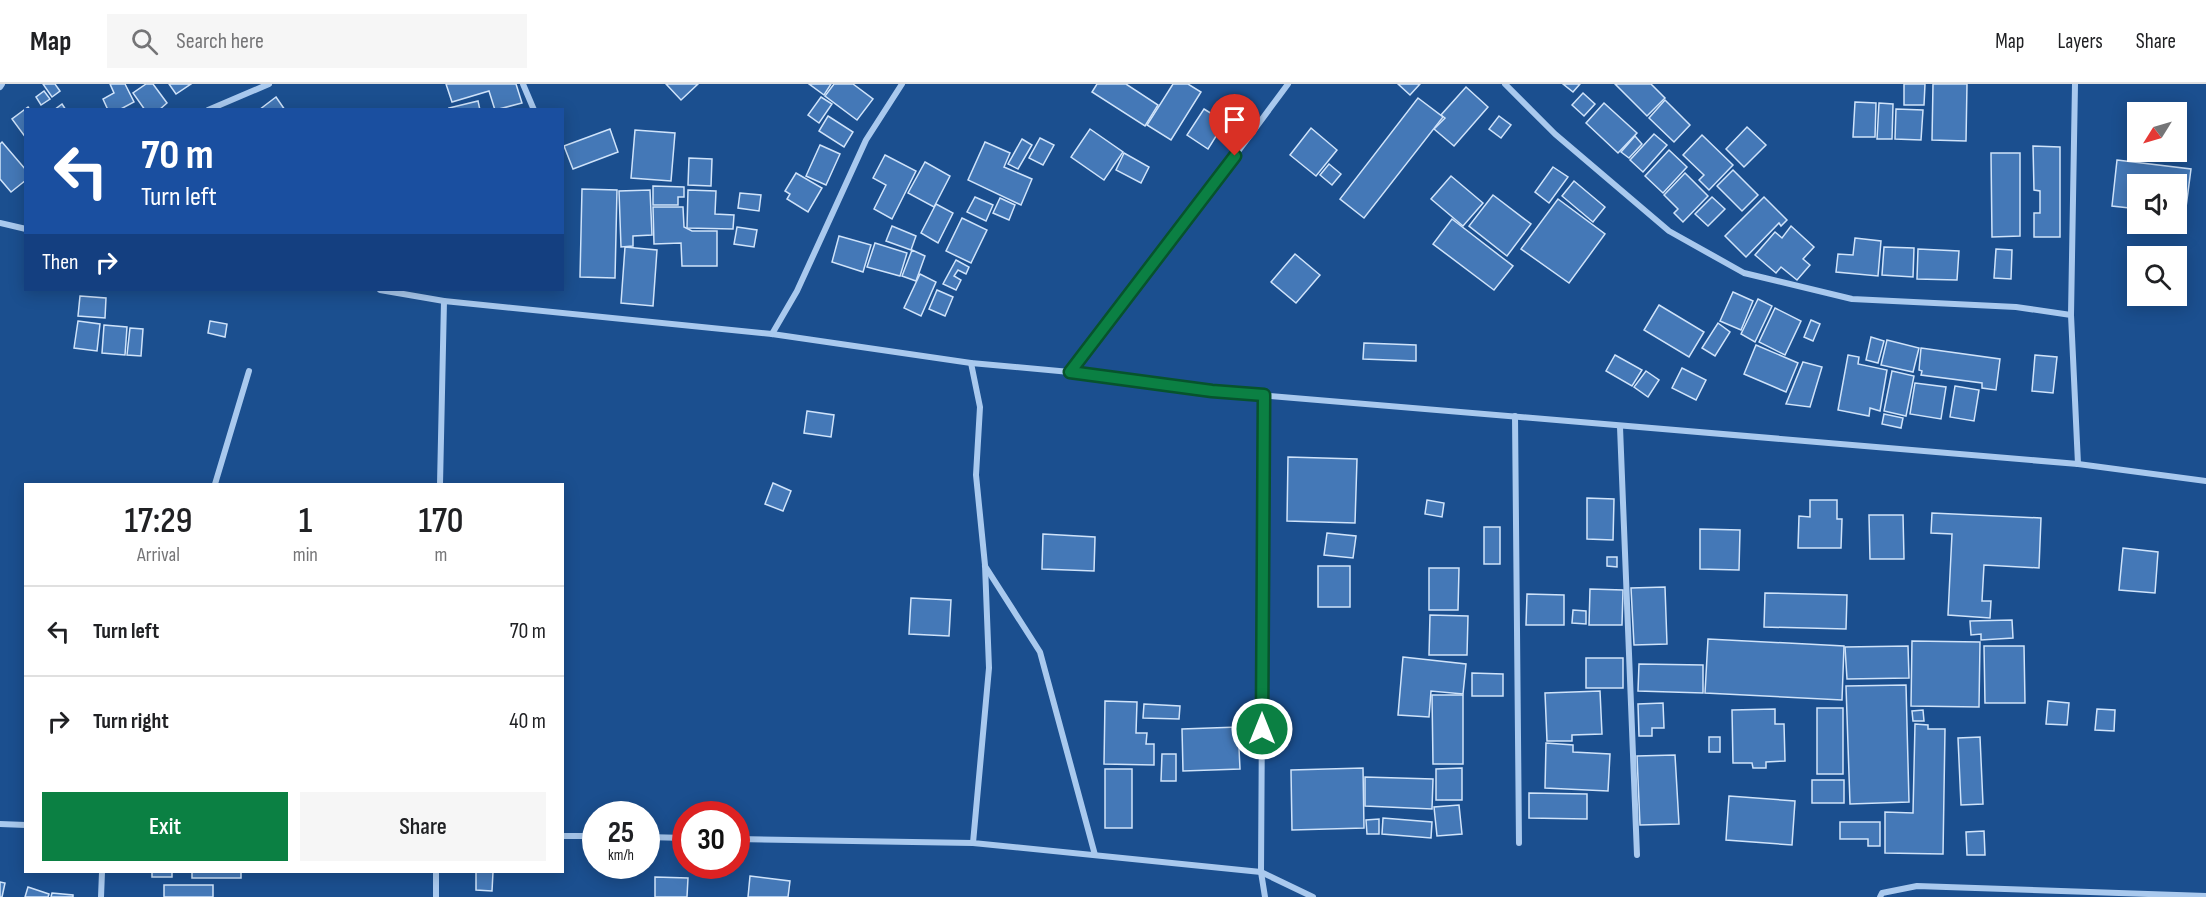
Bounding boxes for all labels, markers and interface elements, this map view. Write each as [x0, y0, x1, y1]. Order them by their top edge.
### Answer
search box [107, 14, 527, 68]
text: Map [30, 25, 71, 58]
icon: search [128, 25, 161, 58]
text: Search here [176, 28, 264, 55]
text: Map [1995, 29, 2024, 54]
text: Layers [2057, 29, 2103, 54]
text: Share [2136, 29, 2176, 54]
pin [1209, 94, 1260, 156]
north arrow [2127, 102, 2187, 162]
map controls [2127, 102, 2187, 306]
icon: arrive [1218, 103, 1251, 136]
text: 70 m [141, 130, 214, 181]
icon: left [42, 132, 120, 210]
button: sound [2127, 174, 2187, 234]
text: Turn left [141, 181, 217, 213]
icon: right [90, 246, 123, 279]
button: search [2127, 246, 2187, 306]
text: Then [42, 249, 78, 276]
text: 17:29 [125, 500, 192, 543]
text: 1 [299, 500, 312, 543]
text: 170 [418, 500, 463, 543]
text: Arrival [137, 543, 180, 567]
text: min [293, 543, 318, 567]
text: m [435, 543, 447, 567]
icon: left [42, 615, 75, 648]
text: Turn left [93, 618, 159, 645]
text: 70 m [510, 618, 546, 645]
position arrow [1230, 697, 1294, 761]
icon: right [42, 705, 75, 738]
text: Turn right [93, 708, 169, 735]
text: 40 m [509, 708, 546, 735]
button: Exit [42, 792, 288, 861]
button: Share [300, 792, 546, 861]
speed limit sign: 30 [672, 801, 750, 879]
text: 25 [608, 815, 634, 851]
text: km/h [608, 846, 634, 865]

